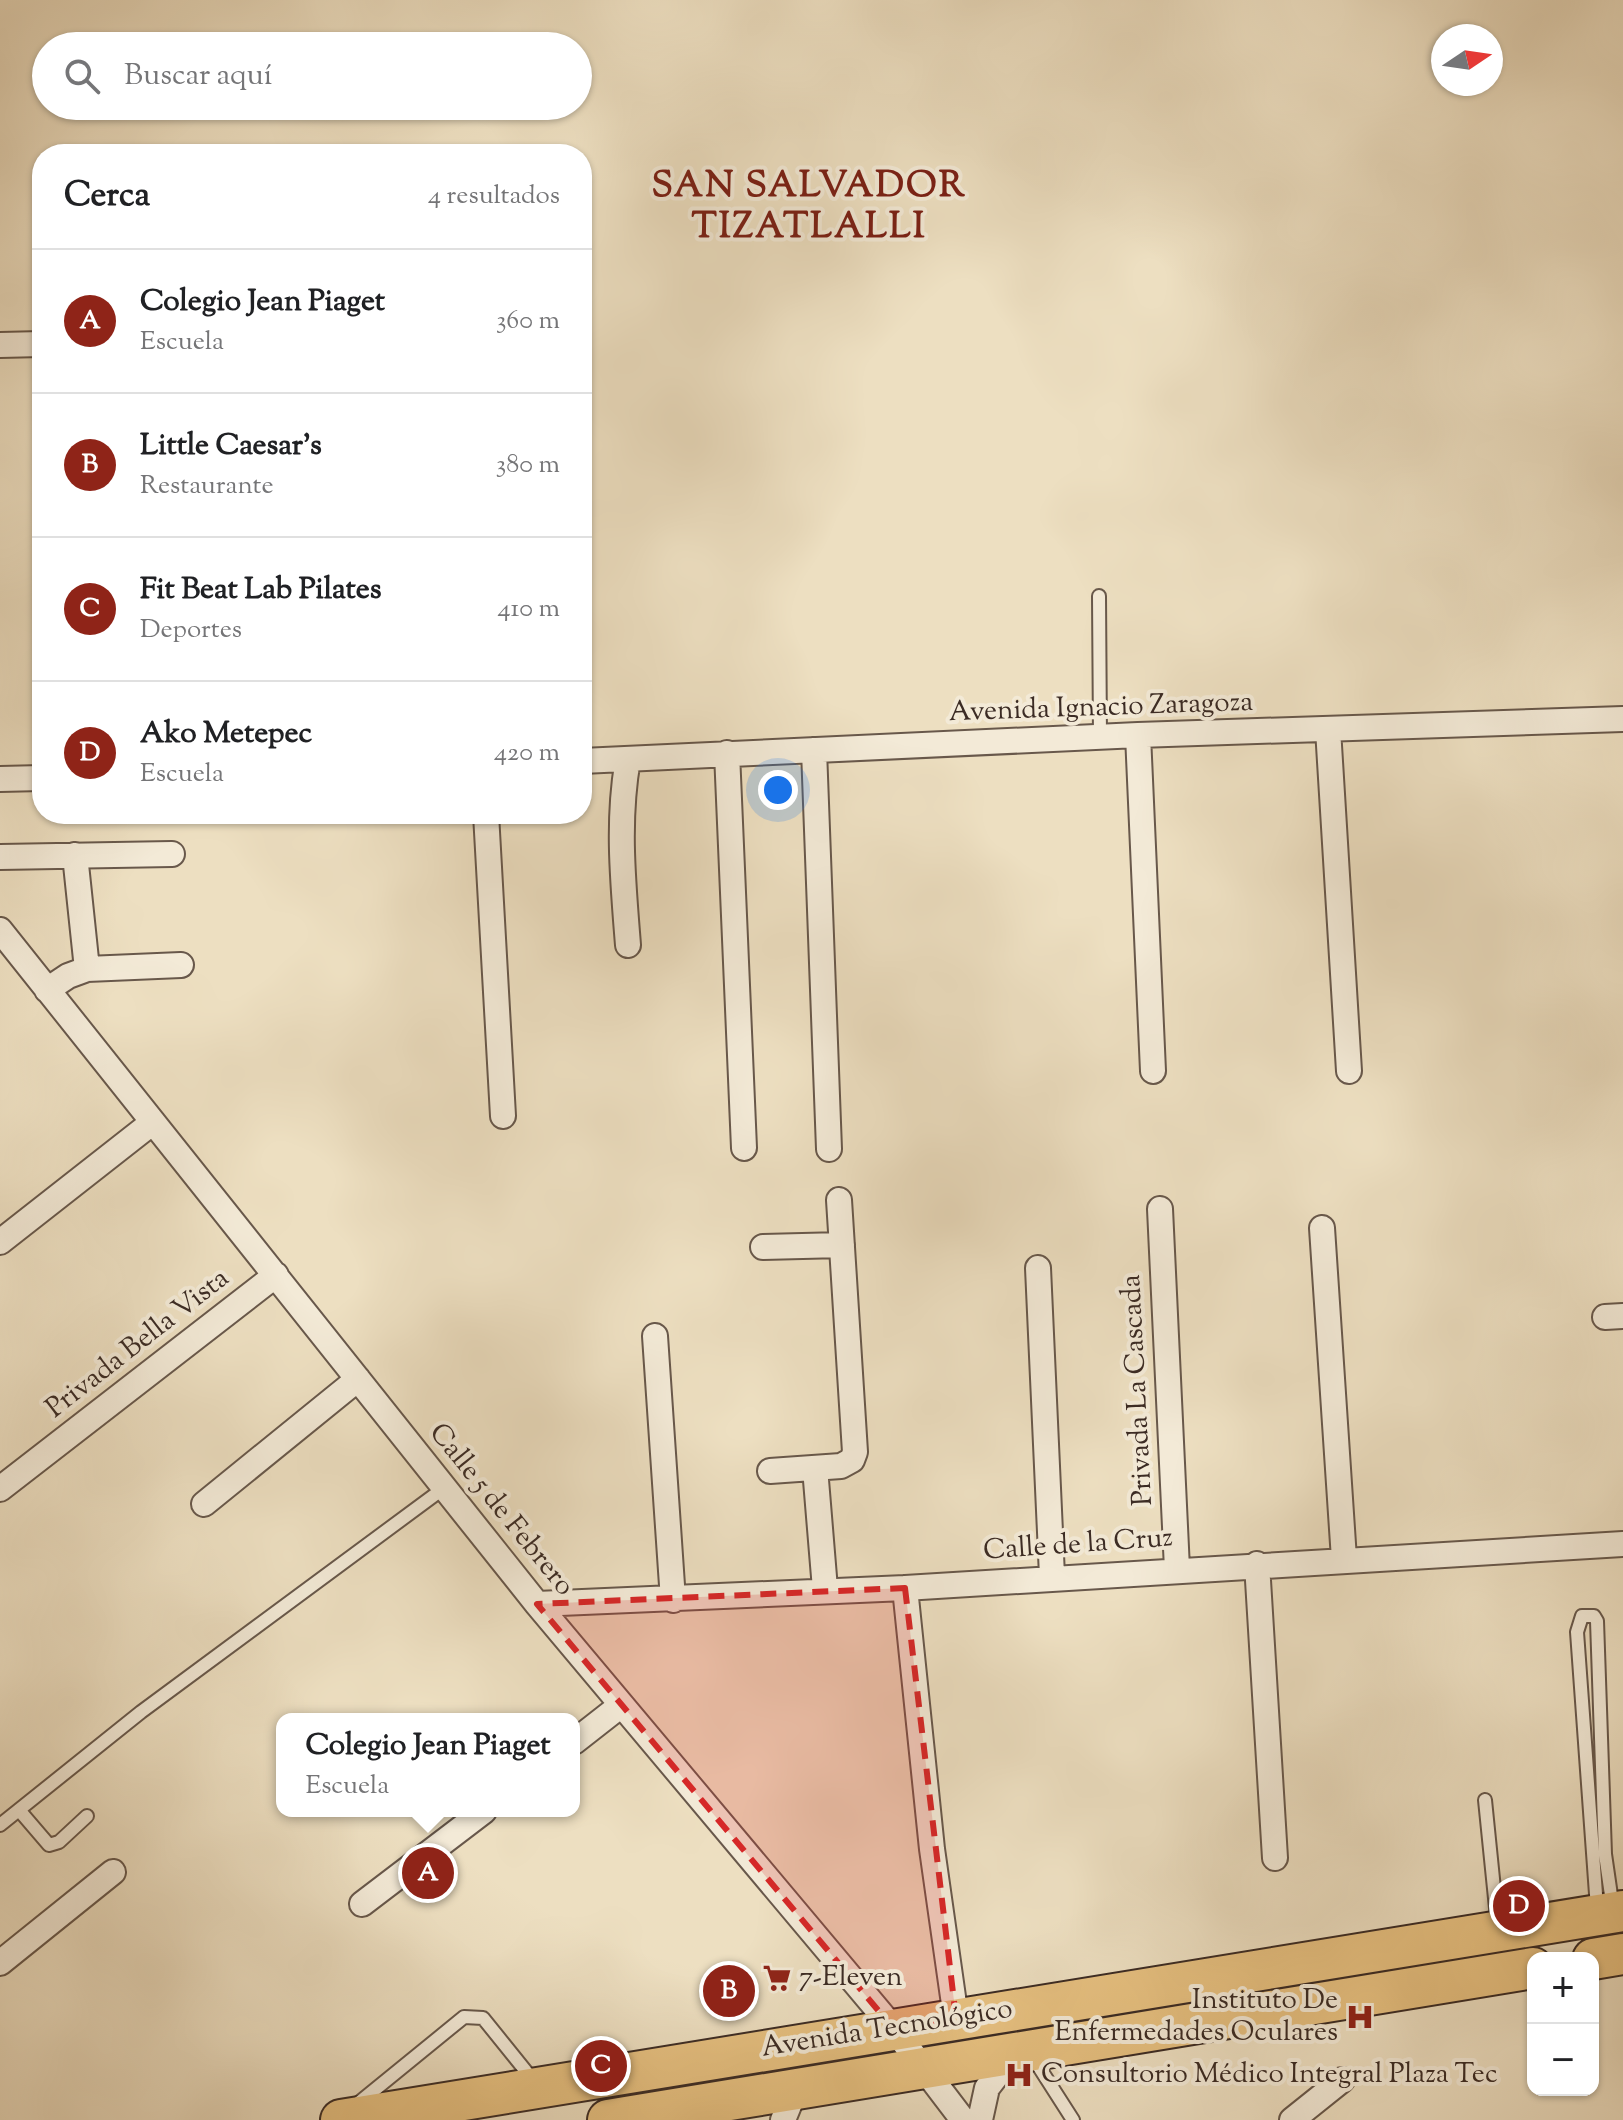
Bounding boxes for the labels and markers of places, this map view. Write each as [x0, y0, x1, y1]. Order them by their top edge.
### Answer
pin: A [402, 1843, 454, 1903]
pin: D [1493, 1876, 1545, 1936]
place label: 7-Eleven [799, 1958, 903, 1998]
pin: B [703, 1961, 755, 2021]
supermarket icon: 7-Eleven [762, 1963, 792, 1993]
place label: Instituto De Enfermedades Oculares [1055, 1981, 1338, 2053]
hospital icon: Instituto De Enfermedades Oculares [1345, 2002, 1375, 2032]
pin: C [575, 2036, 627, 2096]
place label: Consultorio Médico Integral Plaza Tec [1041, 2055, 1498, 2095]
hospital icon: Consultorio Médico Integral Plaza Tec [1004, 2060, 1034, 2090]

